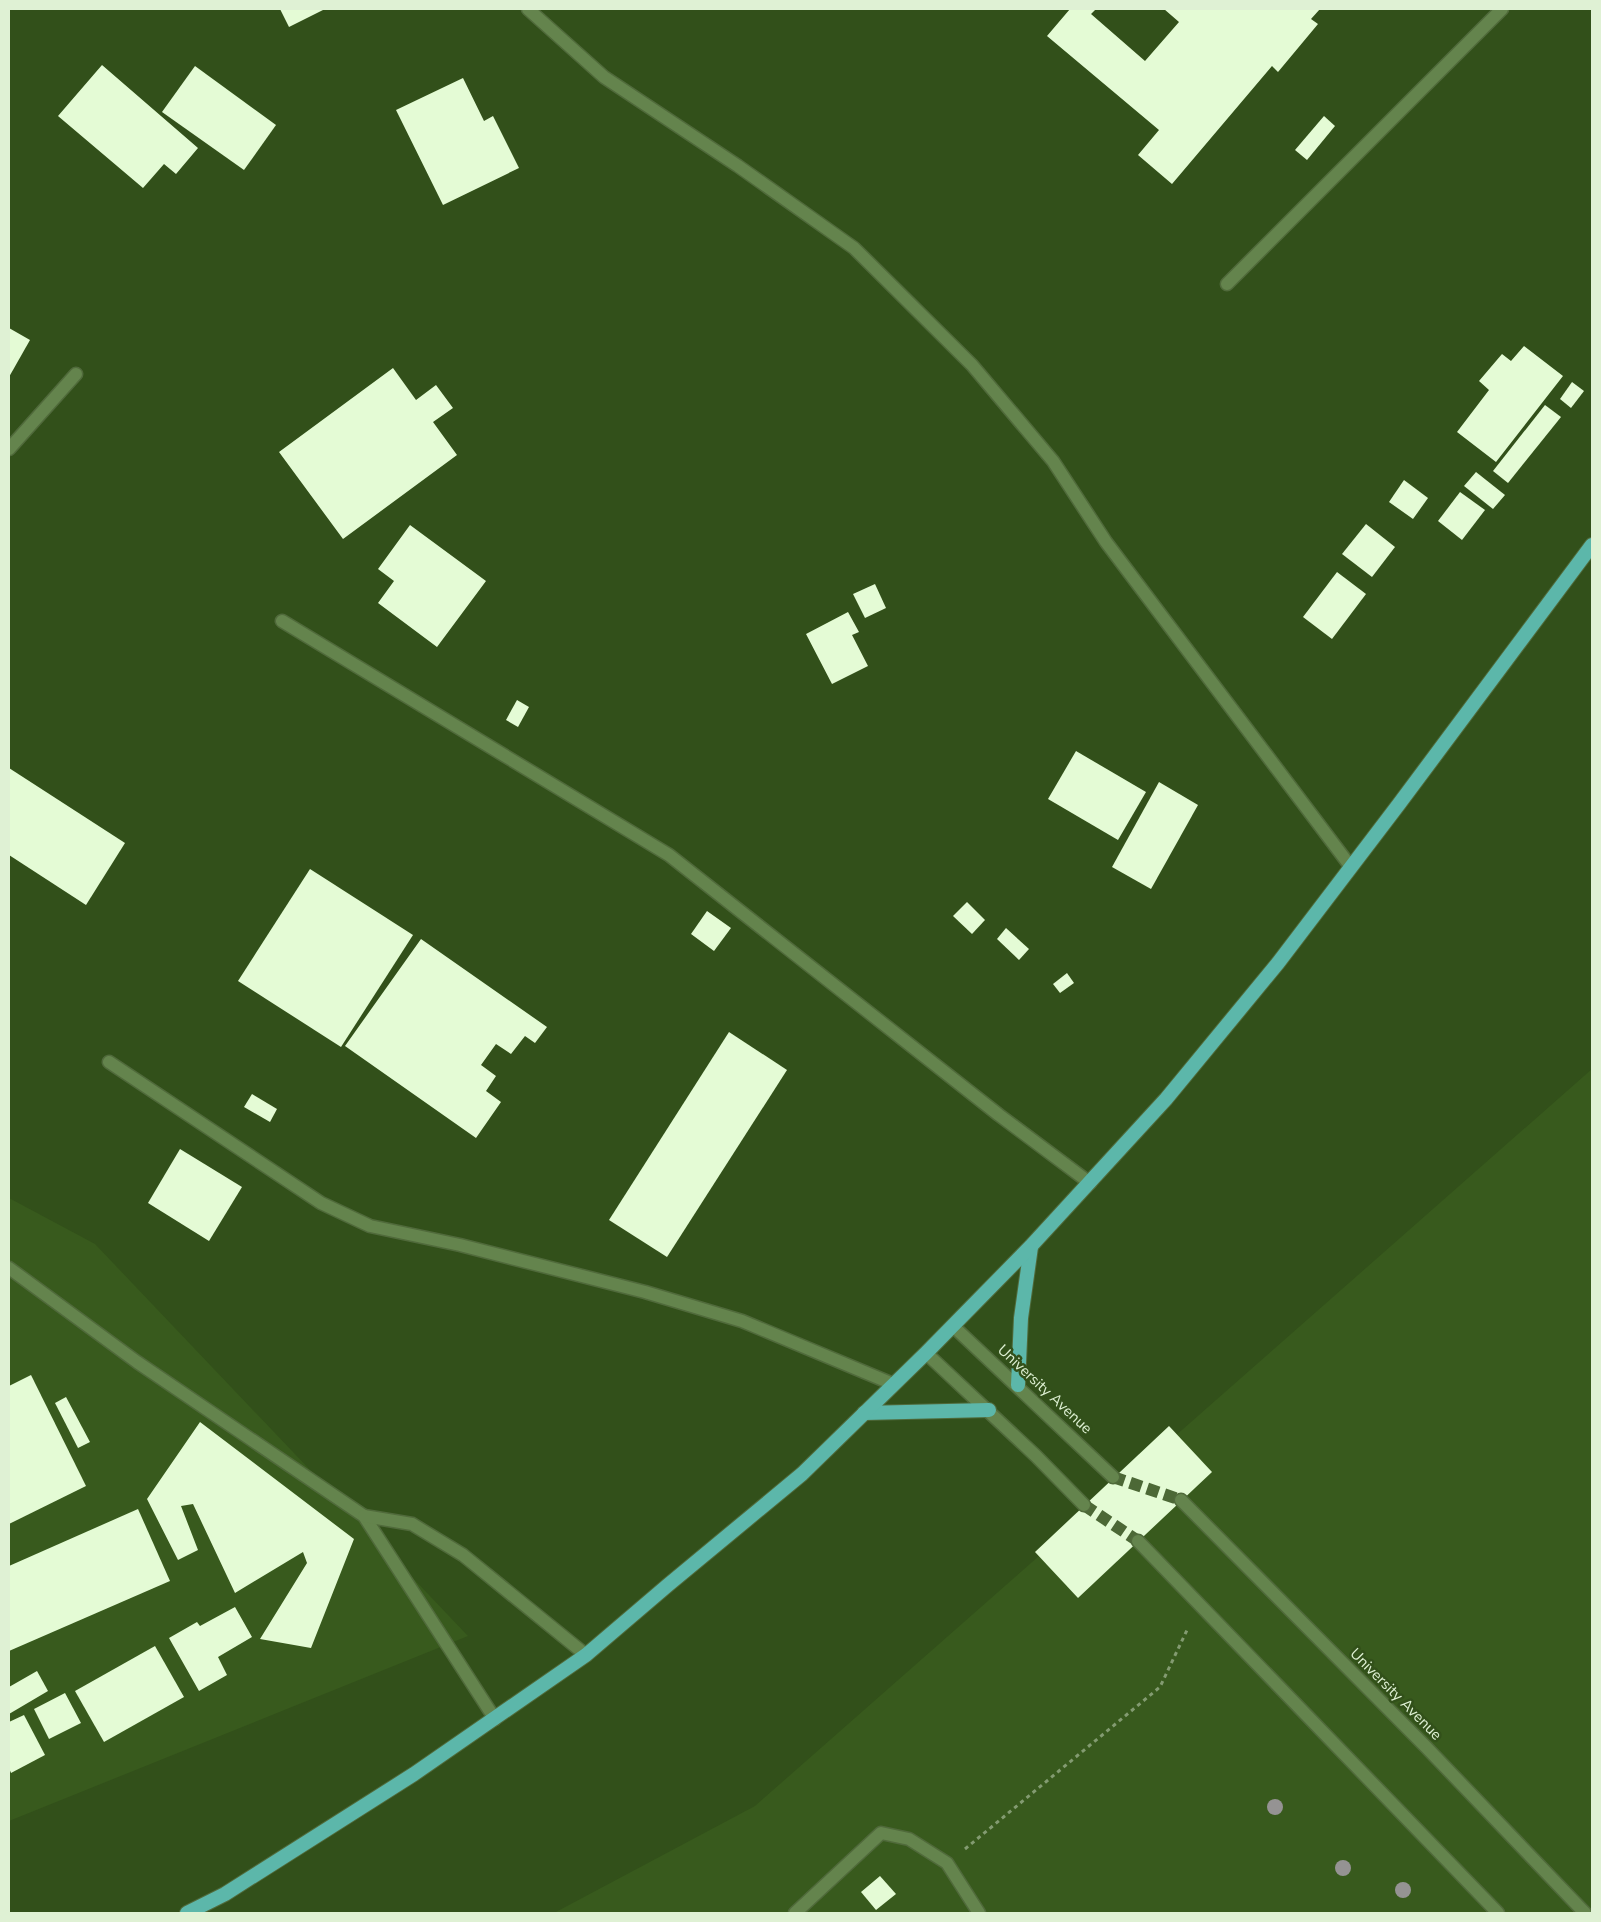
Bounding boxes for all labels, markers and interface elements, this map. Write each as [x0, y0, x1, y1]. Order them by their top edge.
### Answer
street label: University Avenue [993, 1340, 1097, 1438]
street label: University Avenue [1346, 1644, 1446, 1744]

